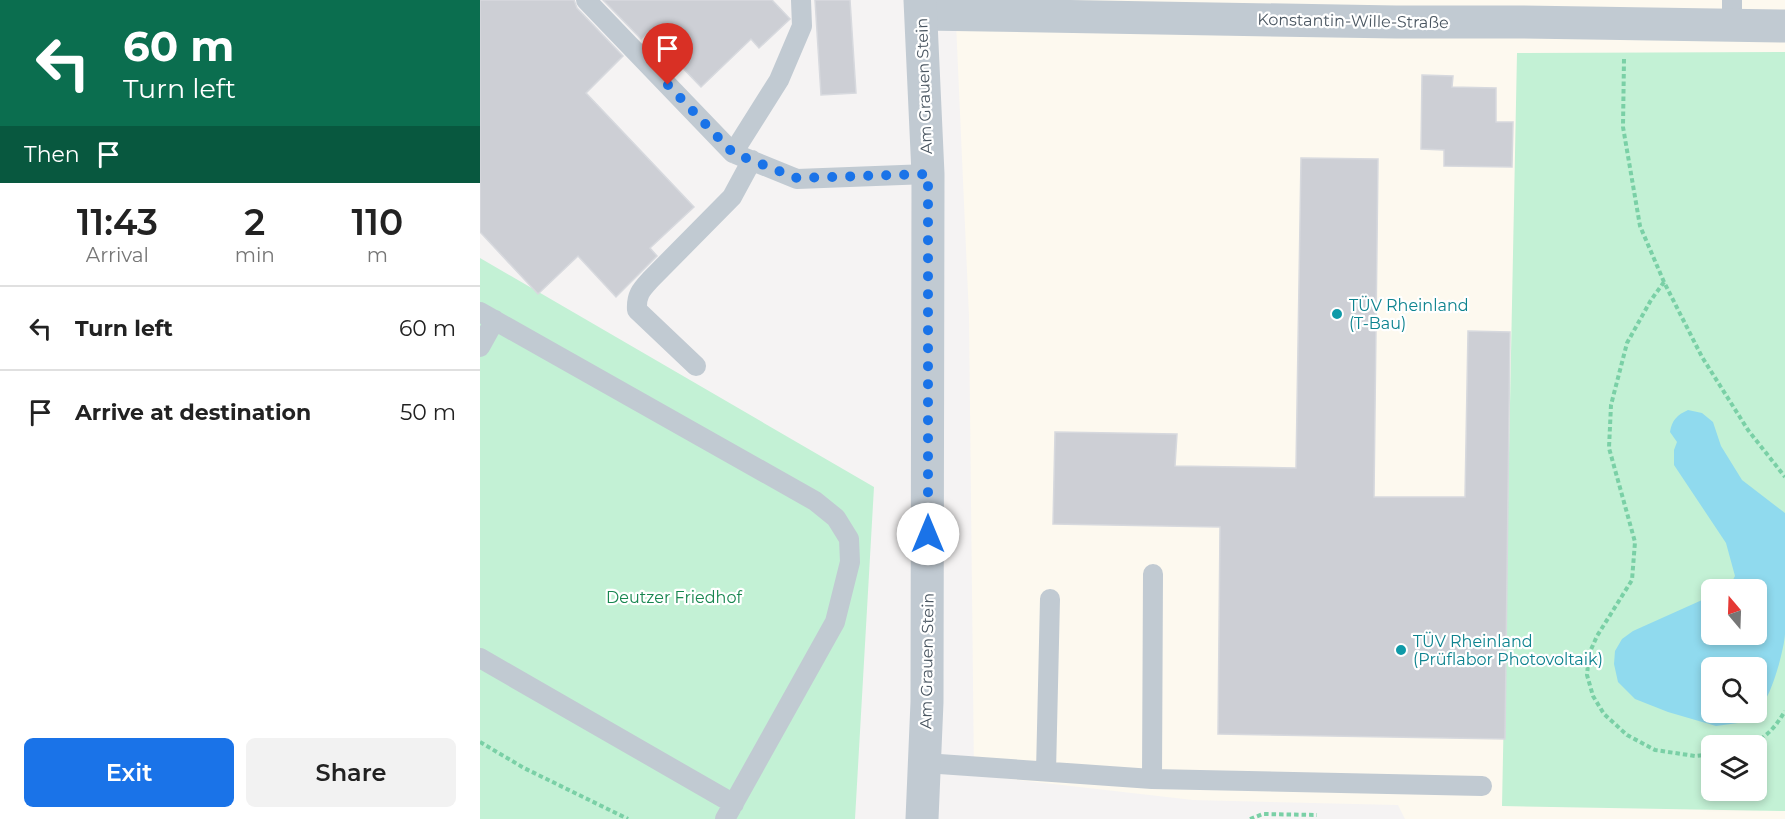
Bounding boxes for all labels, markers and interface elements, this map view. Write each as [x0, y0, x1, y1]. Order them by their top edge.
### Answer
street label: Konstantin-Wille-Straße [1257, 10, 1449, 32]
street label: Am Grauen Stein [912, 17, 936, 155]
text: 60 m [123, 20, 234, 72]
pin [642, 23, 693, 85]
icon: left [24, 24, 102, 102]
icon: arrive [651, 32, 684, 65]
text: Turn left [123, 72, 236, 105]
icon: arrive [92, 138, 125, 171]
text: Then [24, 141, 80, 168]
text: 11:43 [77, 200, 158, 244]
text: 2 [244, 200, 265, 244]
text: 110 [352, 200, 403, 244]
text: Arrival [86, 243, 149, 267]
text: min [235, 243, 275, 267]
text: m [367, 243, 388, 267]
place label: TÜV Rheinland (T-Bau) [1349, 295, 1469, 333]
marker: TÜV Rheinland (T-Bau) [1330, 307, 1344, 321]
icon: left [24, 312, 57, 345]
text: Turn left [75, 315, 173, 342]
text: 60 m [399, 315, 456, 342]
icon: arrive [24, 396, 57, 429]
text: Arrive at destination [75, 399, 311, 426]
text: 50 m [400, 399, 456, 426]
position arrow [896, 502, 960, 566]
north arrow [1701, 579, 1767, 645]
map controls [1701, 579, 1767, 801]
park label: Deutzer Friedhof [606, 588, 742, 607]
street label: Am Grauen Stein [916, 593, 938, 729]
place label: TÜV Rheinland (Prüflabor Photovoltaik) [1413, 631, 1603, 669]
marker: TÜV Rheinland (Prüflabor Photovoltaik) [1394, 643, 1408, 657]
button: search [1701, 657, 1767, 723]
button: layers [1701, 735, 1767, 801]
button: Exit [24, 738, 234, 807]
button: Share [246, 738, 456, 807]

